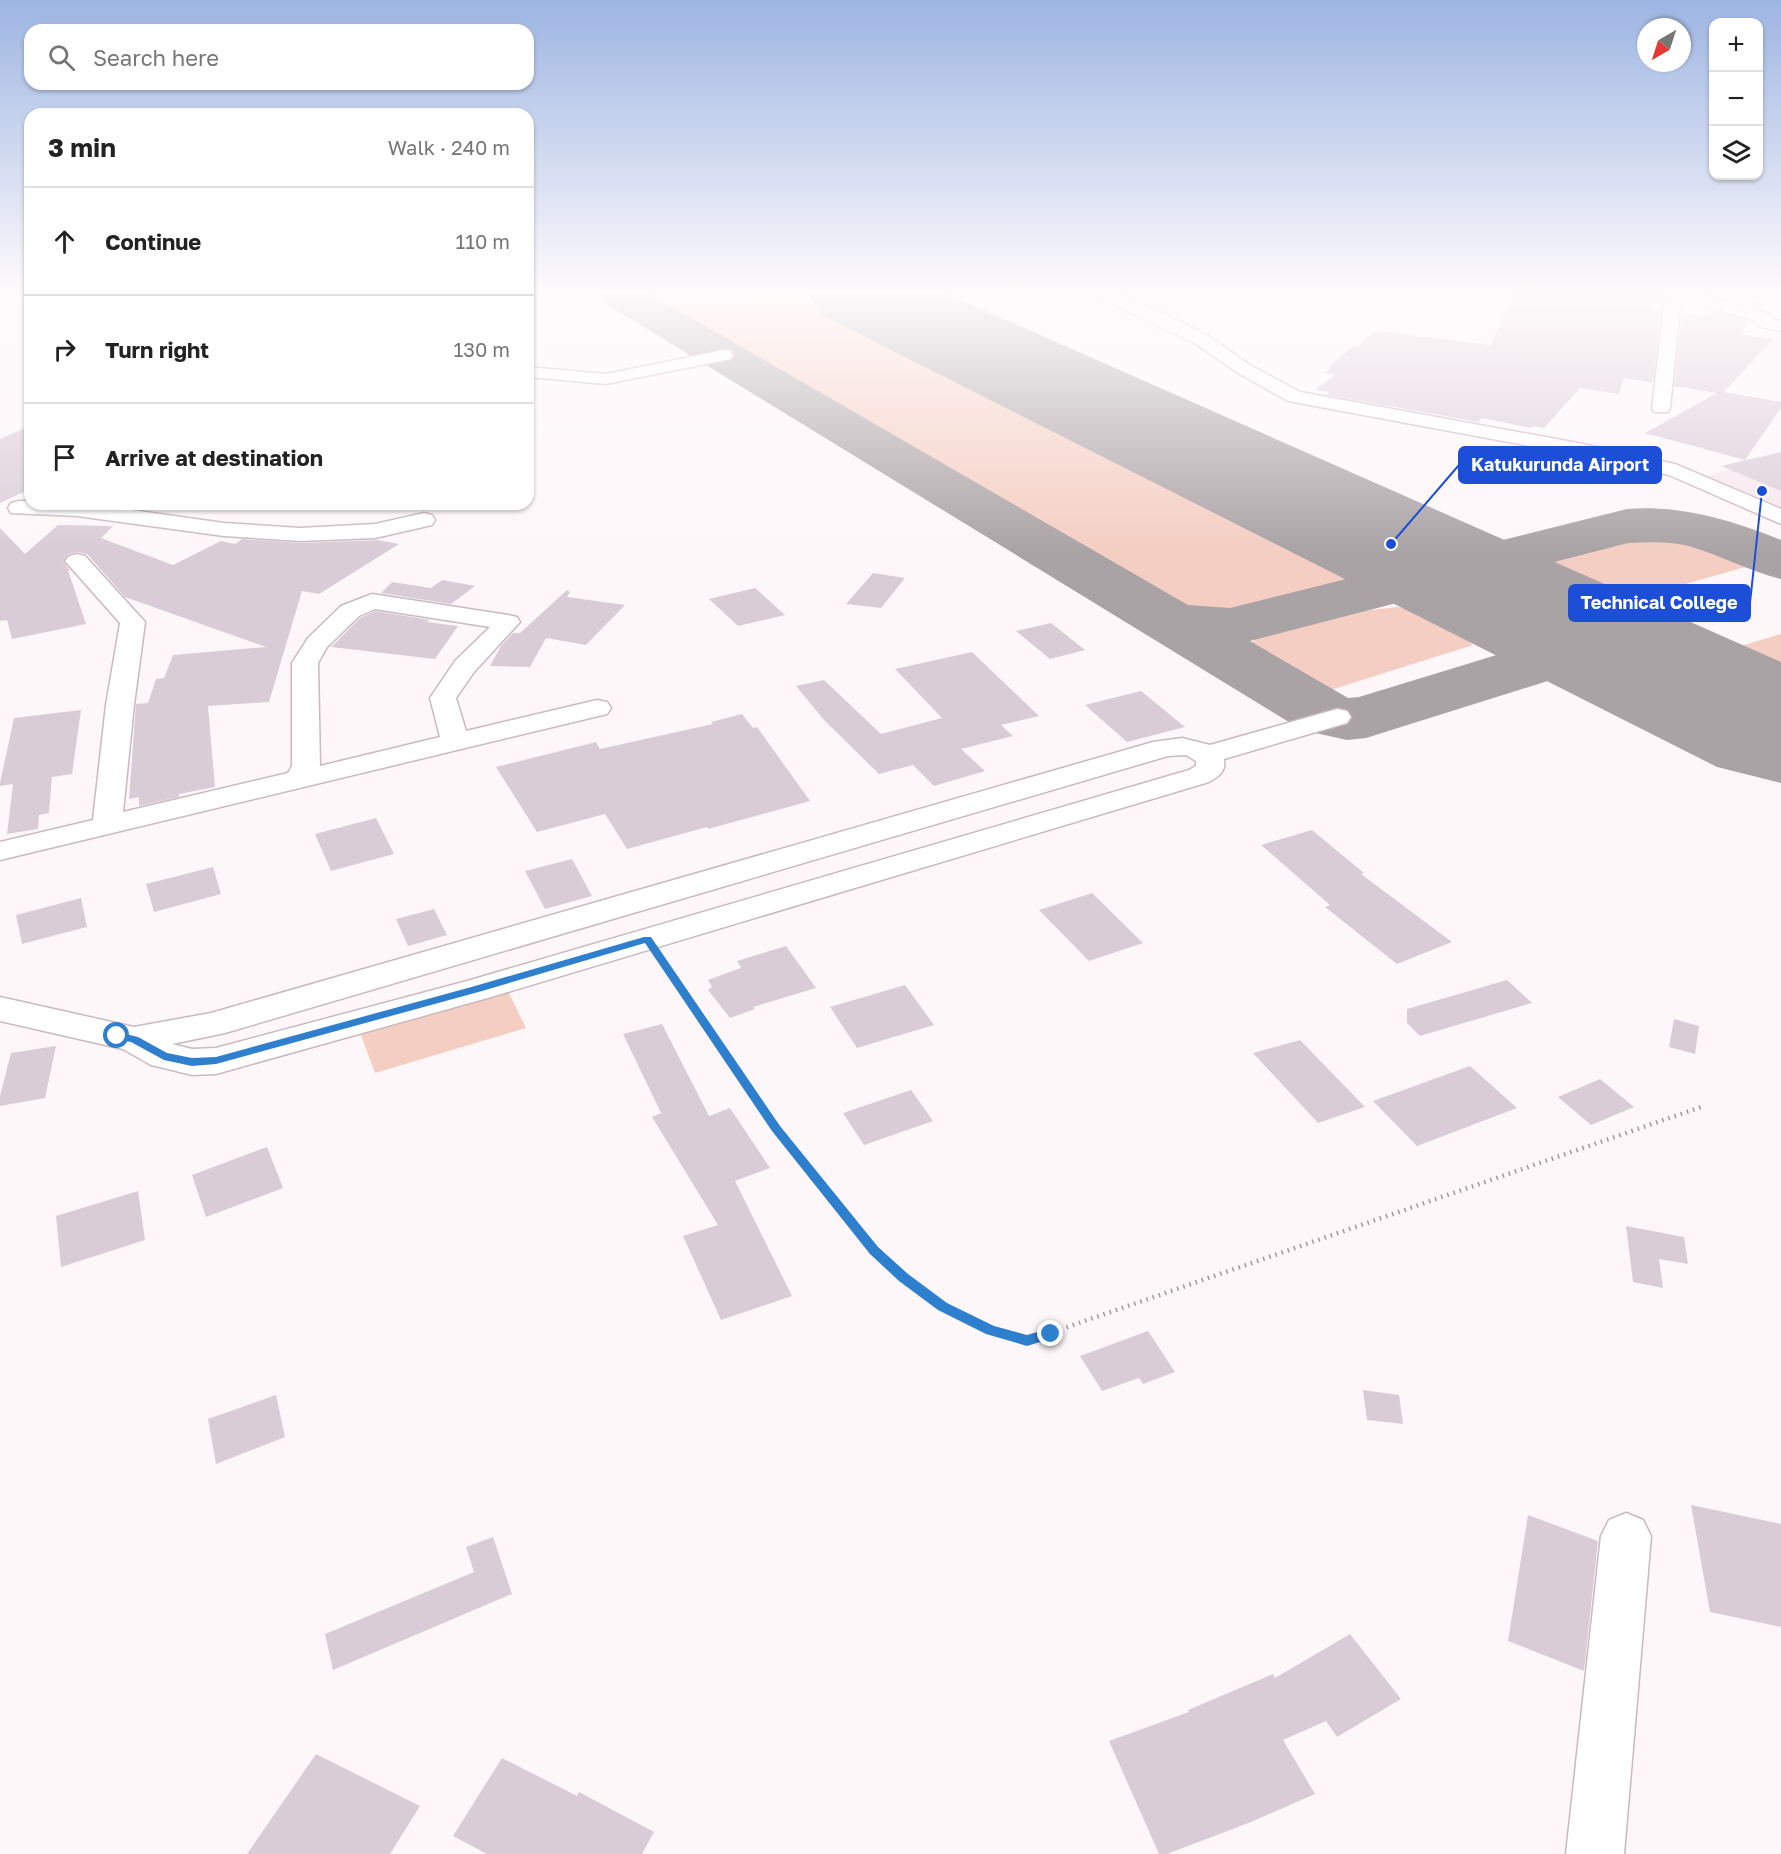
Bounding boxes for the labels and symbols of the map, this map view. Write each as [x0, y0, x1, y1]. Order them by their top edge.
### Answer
north arrow [1637, 18, 1691, 72]
callout: Katukurunda Airport [1459, 447, 1661, 483]
text: Katukurunda Airport [1471, 453, 1649, 475]
callout: Technical College [1569, 585, 1750, 621]
text: Technical College [1580, 591, 1738, 613]
route start [103, 1022, 129, 1048]
route end [1037, 1320, 1063, 1346]

